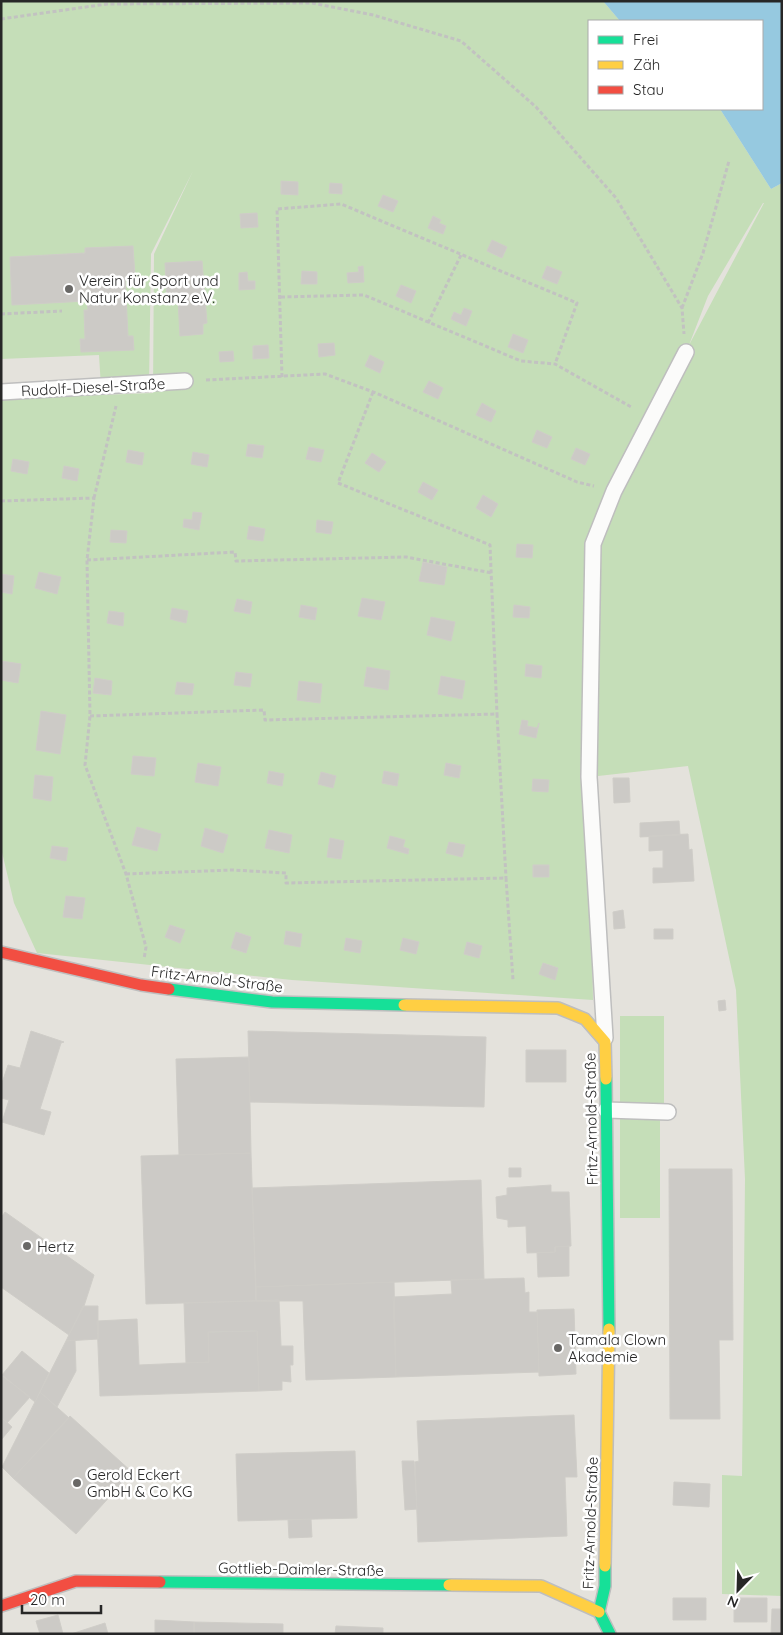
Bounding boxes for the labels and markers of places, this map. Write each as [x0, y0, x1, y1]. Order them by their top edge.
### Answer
place label: Verein für Sport und Natur Konstanz e.V. [79, 271, 219, 307]
marker: Verein für Sport und Natur Konstanz e.V. [63, 283, 75, 295]
place label: Hertz [37, 1237, 74, 1256]
marker: Hertz [21, 1240, 33, 1252]
place label: Tamala Clown Akademie [568, 1330, 666, 1366]
marker: Tamala Clown Akademie [552, 1342, 564, 1354]
place label: Gerold Eckert GmbH & Co KG [87, 1465, 192, 1501]
marker: Gerold Eckert GmbH & Co KG [71, 1477, 83, 1489]

